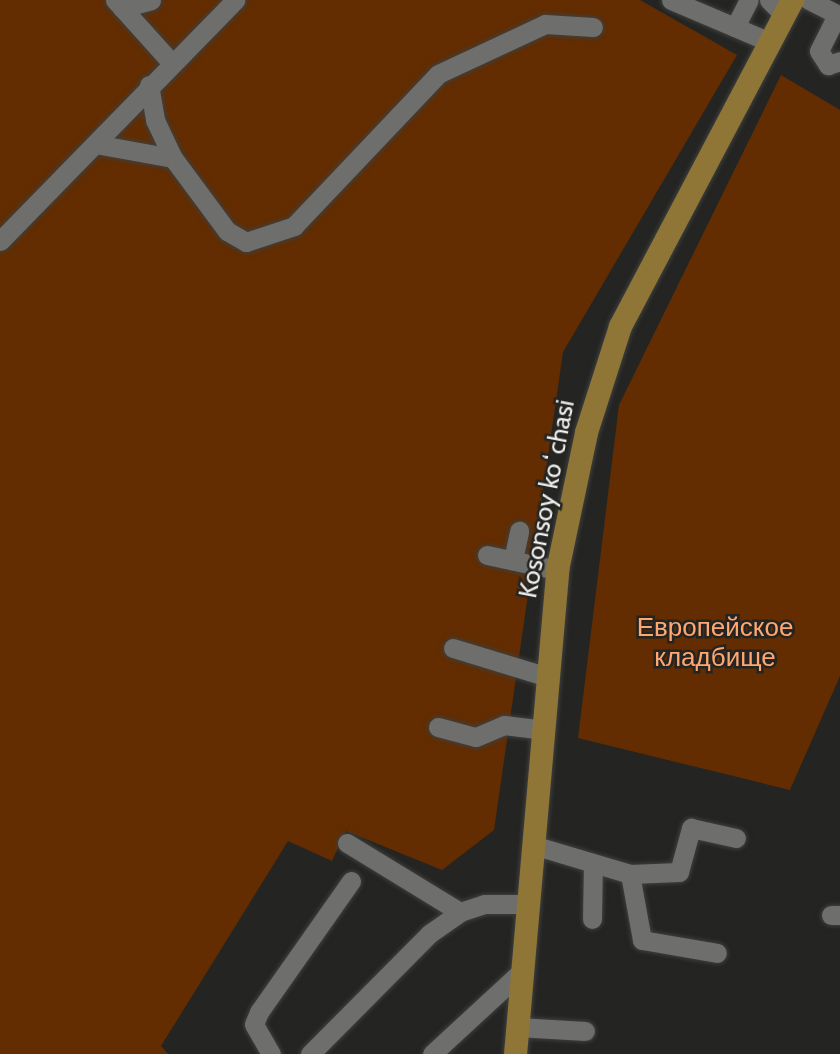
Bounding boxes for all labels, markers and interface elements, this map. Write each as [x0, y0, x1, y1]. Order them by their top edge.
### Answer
street label: Kosonsoy koʻchasi [512, 397, 582, 601]
park label: Европейское кладбище [637, 612, 793, 674]

